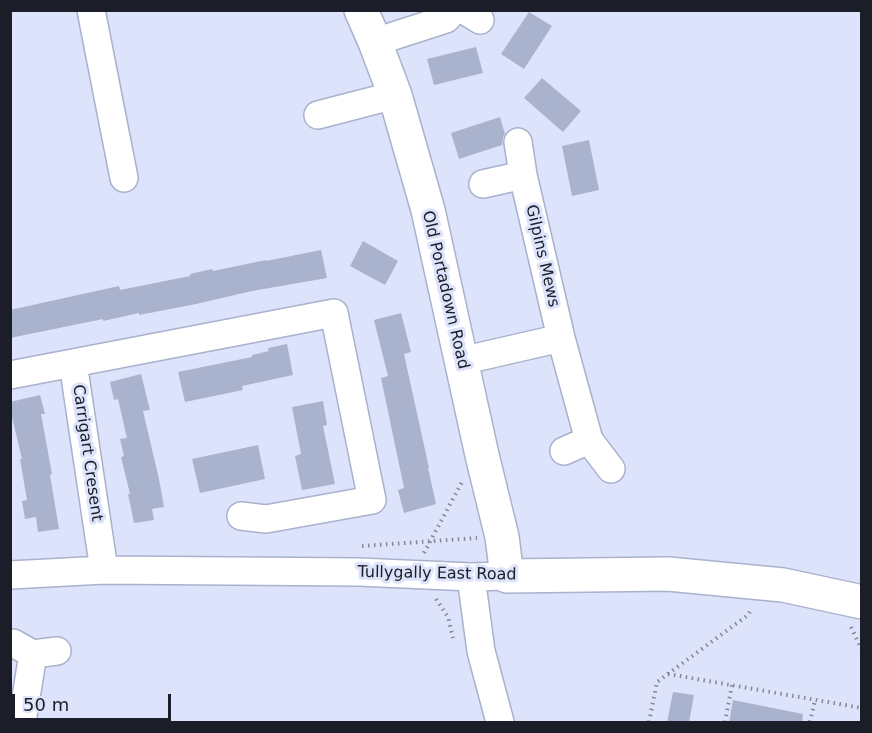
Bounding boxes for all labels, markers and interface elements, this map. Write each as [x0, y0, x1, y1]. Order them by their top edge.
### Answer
street label: Gilpins Mews [521, 203, 563, 309]
street label: Old Portadown Road [417, 209, 473, 371]
street label: Carrigart Cresent [68, 383, 106, 523]
street label: Tullygally East Road [357, 563, 517, 585]
scale bar [15, 682, 174, 720]
text: 50 m [23, 694, 69, 715]

